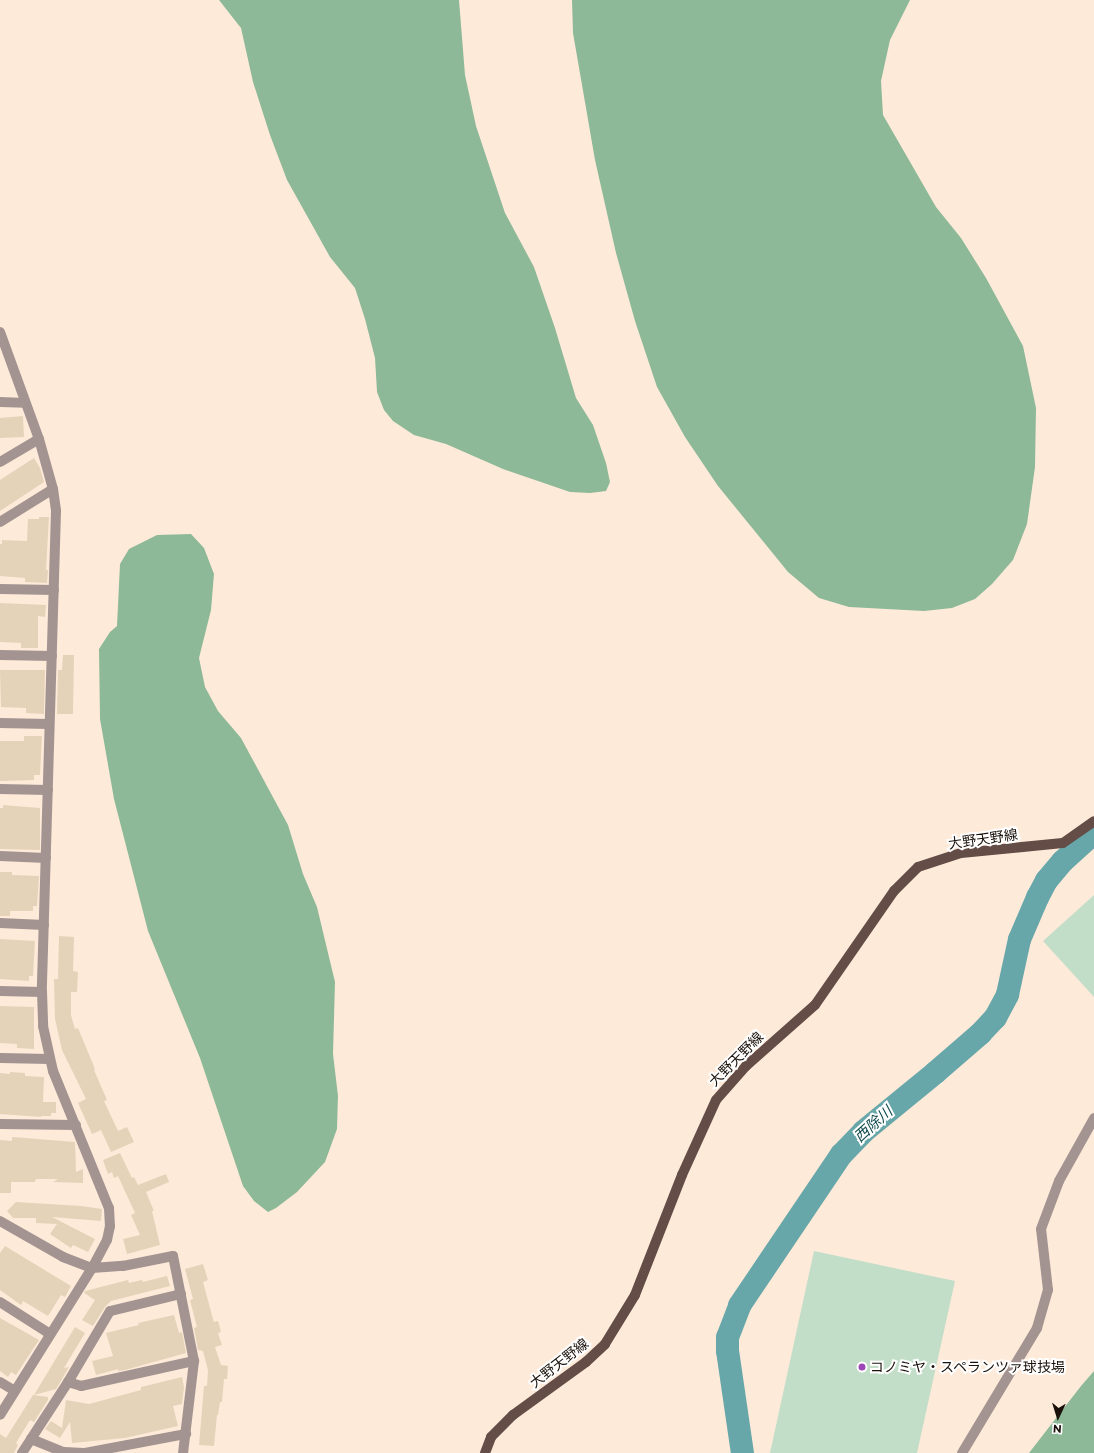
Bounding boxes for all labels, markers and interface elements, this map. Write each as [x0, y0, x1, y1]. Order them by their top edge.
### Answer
street label: 大野天野線 [947, 826, 1019, 852]
street label: 大野天野線 [705, 1028, 767, 1090]
water label: 西除川 [850, 1102, 896, 1146]
street label: 大野天野線 [526, 1335, 592, 1391]
place label: コノミヤ・スペランツァ球技場 [870, 1359, 1066, 1375]
marker: コノミヤ・スペランツァ球技場 [857, 1362, 867, 1372]
north arrow [1038, 1397, 1078, 1437]
text: N [1052, 1422, 1062, 1436]

